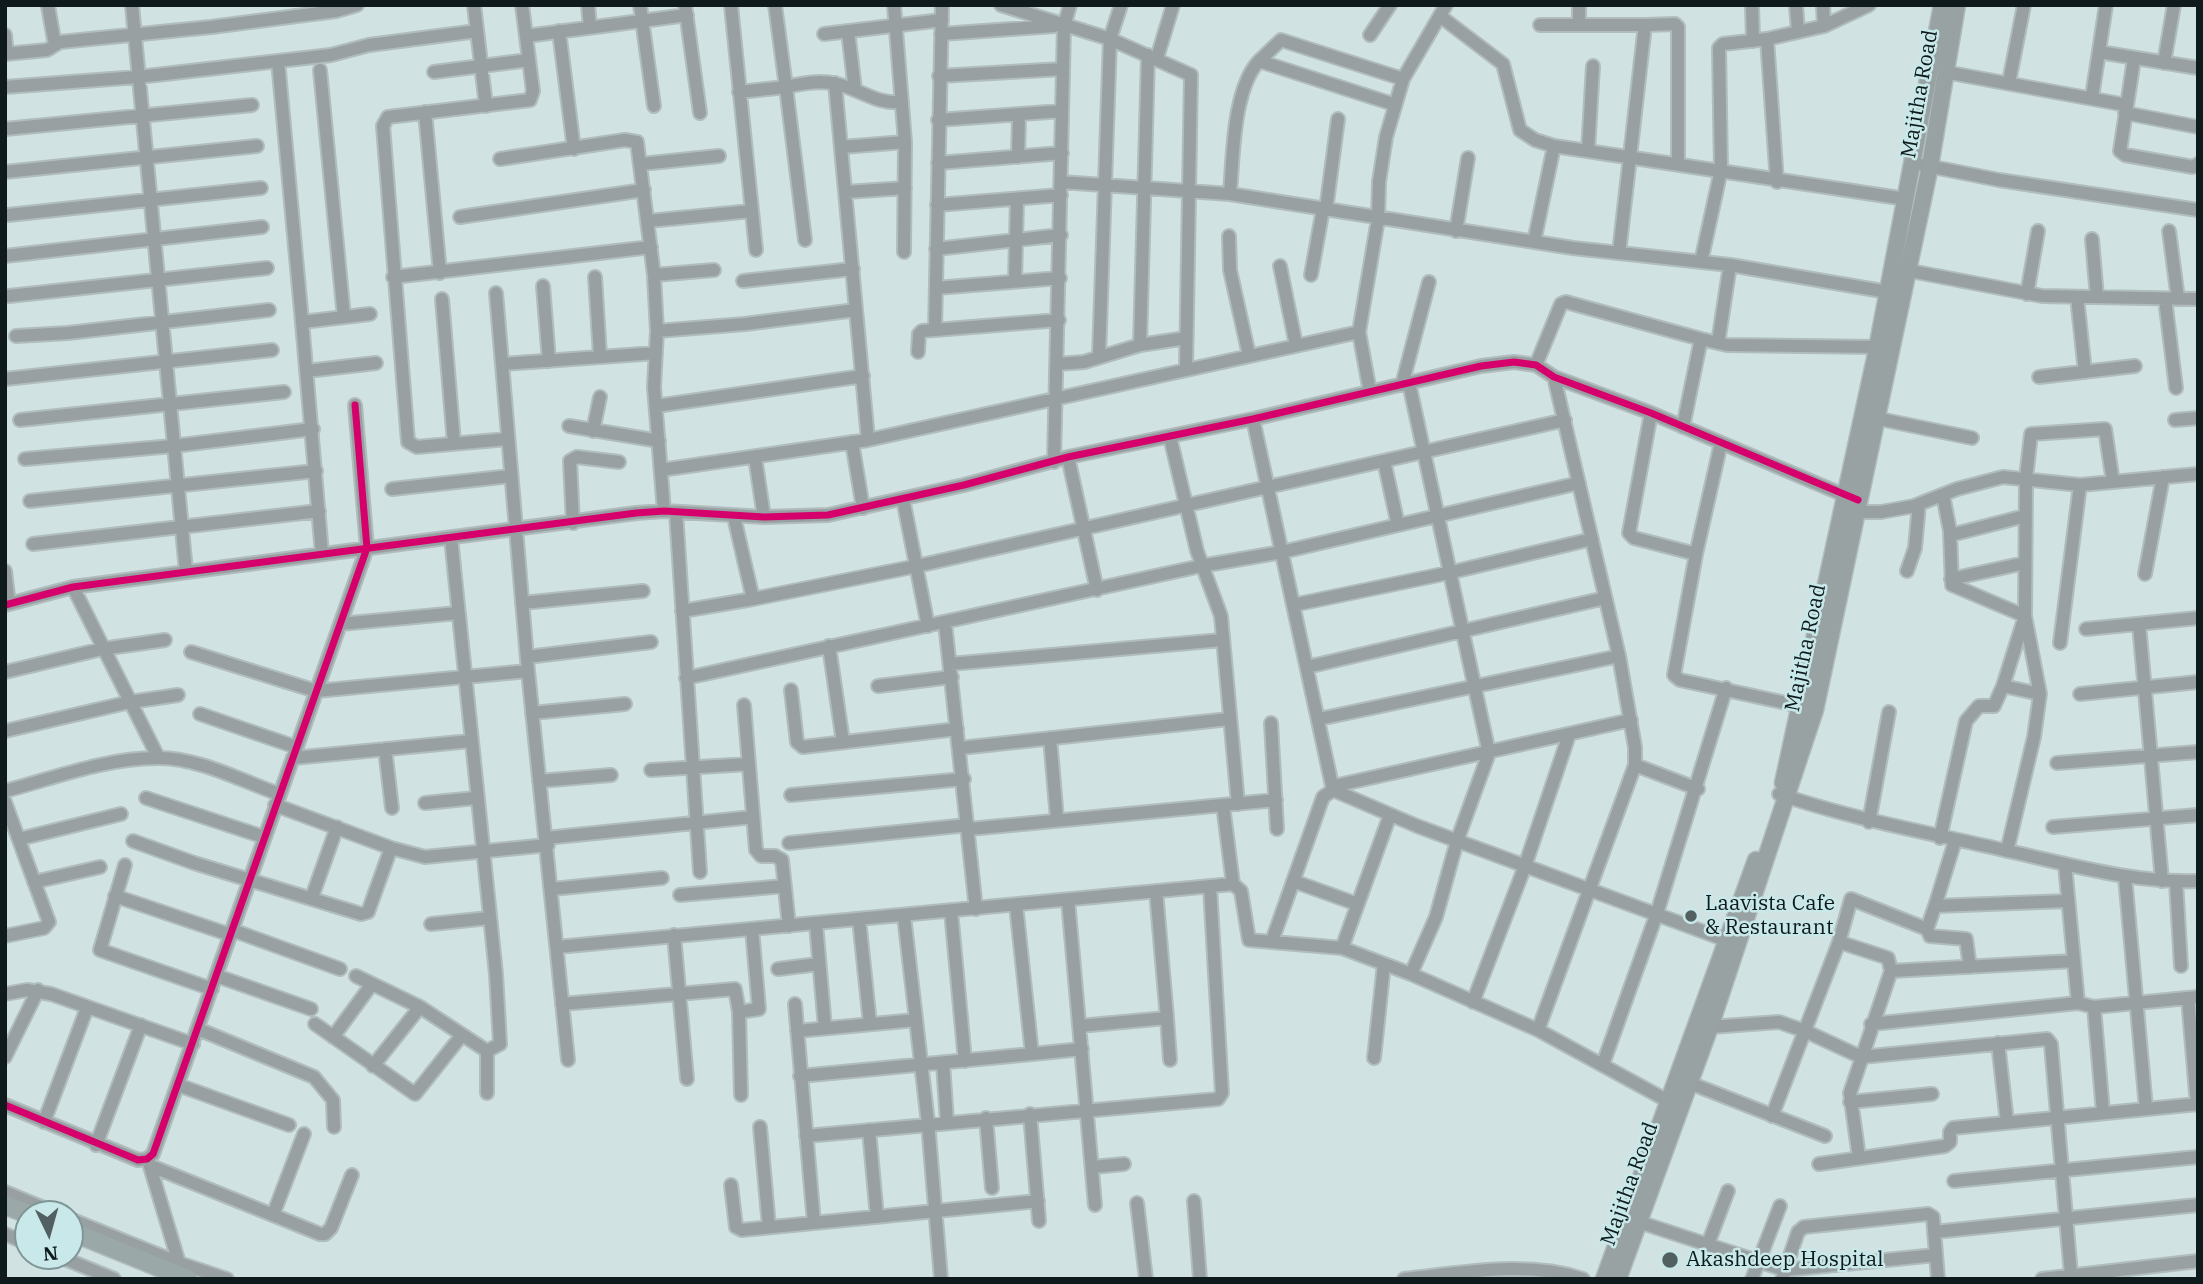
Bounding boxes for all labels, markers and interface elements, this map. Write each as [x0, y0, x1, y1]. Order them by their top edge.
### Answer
street label: Majitha Road [1896, 28, 1944, 160]
street label: Majitha Road [1780, 582, 1832, 714]
place label: Laavista Cafe & Restaurant [1705, 891, 1835, 941]
marker: Laavista Cafe & Restaurant [1683, 908, 1699, 924]
street label: Majitha Road [1596, 1119, 1664, 1249]
north arrow [14, 1200, 84, 1270]
text: N [42, 1241, 59, 1267]
place label: Akashdeep Hospital [1686, 1247, 1884, 1273]
marker: Akashdeep Hospital [1660, 1250, 1680, 1270]

